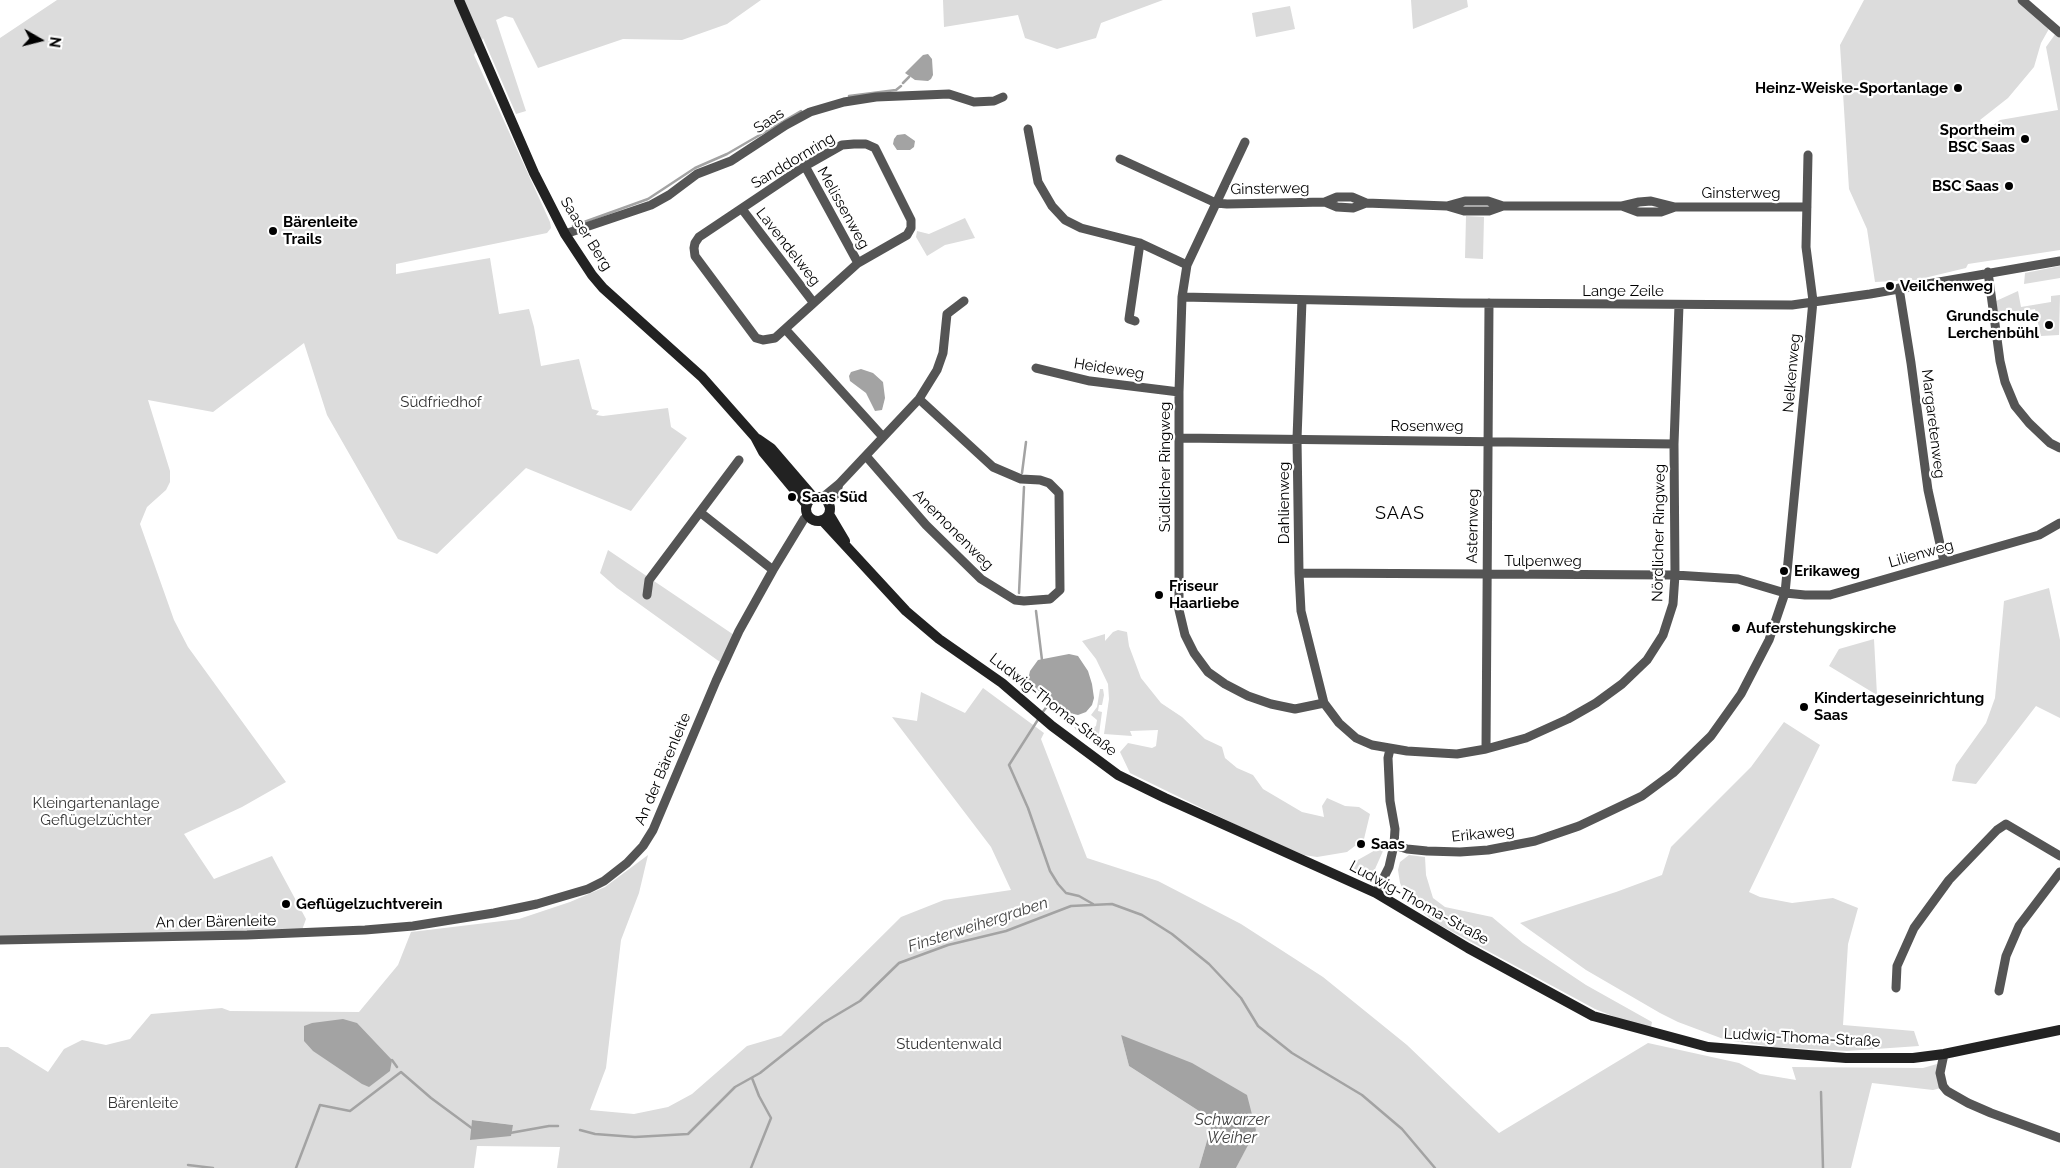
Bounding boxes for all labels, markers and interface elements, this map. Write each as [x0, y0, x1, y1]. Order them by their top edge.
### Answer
north arrow [15, 15, 65, 65]
text: N [46, 36, 64, 48]
place label: Heinz-Weiske-Sportanlage [1755, 79, 1948, 97]
marker: Heinz-Weiske-Sportanlage [1952, 82, 1964, 94]
street label: Saas [750, 105, 788, 137]
place label: Sportheim BSC Saas [1940, 121, 2015, 156]
street label: Sanddornring [748, 129, 838, 193]
marker: Sportheim BSC Saas [2019, 133, 2031, 145]
street label: Melissenweg [813, 164, 873, 252]
place label: BSC Saas [1932, 177, 1999, 195]
street label: Ginsterweg [1230, 179, 1310, 199]
marker: BSC Saas [2003, 180, 2015, 192]
street label: Ginsterweg [1702, 184, 1780, 202]
street label: Saaser Berg [556, 194, 616, 274]
street label: Lavendelweg [752, 204, 824, 290]
place label: Bärenleite Trails [283, 213, 358, 248]
marker: Bärenleite Trails [267, 225, 279, 237]
place label: Veilchenweg [1900, 277, 1993, 295]
marker: Veilchenweg [1884, 280, 1896, 292]
street label: Lange Zeile [1582, 282, 1664, 300]
place label: Grundschule Lerchenbühl [1946, 307, 2039, 342]
marker: Grundschule Lerchenbühl [2043, 319, 2055, 331]
street label: Nelkenweg [1780, 333, 1804, 413]
street label: Heideweg [1073, 355, 1145, 383]
street label: Margaretenweg [1917, 368, 1949, 480]
park label: Südfriedhof [400, 393, 482, 411]
street label: Südlicher Ringweg [1156, 402, 1174, 532]
street label: Rosenweg [1390, 417, 1464, 435]
street label: Dahlienweg [1275, 462, 1293, 544]
street label: Nördlicher Ringweg [1649, 464, 1669, 602]
street label: Anemonenweg [909, 486, 997, 574]
place label: Saas Süd [802, 488, 867, 506]
street label: Asternweg [1463, 488, 1483, 564]
marker: Saas Süd [786, 491, 798, 503]
district label: SAAS [1375, 503, 1425, 525]
street label: Lilienweg [1886, 536, 1956, 572]
street label: Tulpenweg [1504, 552, 1582, 570]
place label: Erikaweg [1794, 562, 1860, 580]
marker: Erikaweg [1778, 565, 1790, 577]
place label: Friseur Haarliebe [1169, 577, 1239, 612]
marker: Friseur Haarliebe [1153, 589, 1165, 601]
place label: Auferstehungskirche [1746, 619, 1896, 637]
marker: Auferstehungskirche [1730, 622, 1742, 634]
street label: Ludwig-Thoma-Straße [986, 650, 1120, 760]
place label: Kindertageseinrichtung Saas [1814, 689, 1984, 724]
marker: Kindertageseinrichtung Saas [1798, 701, 1810, 713]
street label: An der Bärenleite [631, 710, 695, 828]
park label: Kleingartenanlage Geflügelzüchter [33, 794, 159, 829]
street label: Erikaweg [1451, 822, 1515, 846]
place label: Saas [1371, 835, 1405, 853]
marker: Saas [1355, 838, 1367, 850]
street label: Ludwig-Thoma-Straße [1346, 857, 1492, 949]
water label: Finsterweihergraben [906, 893, 1050, 957]
place label: Geflügelzuchtverein [296, 895, 443, 913]
marker: Geflügelzuchtverein [280, 898, 292, 910]
street label: An der Bärenleite [156, 912, 276, 932]
street label: Ludwig-Thoma-Straße [1723, 1025, 1881, 1051]
park label: Studentenwald [896, 1035, 1002, 1053]
park label: Bärenleite [108, 1094, 178, 1112]
water label: Schwarzer Weiher [1195, 1110, 1269, 1148]

